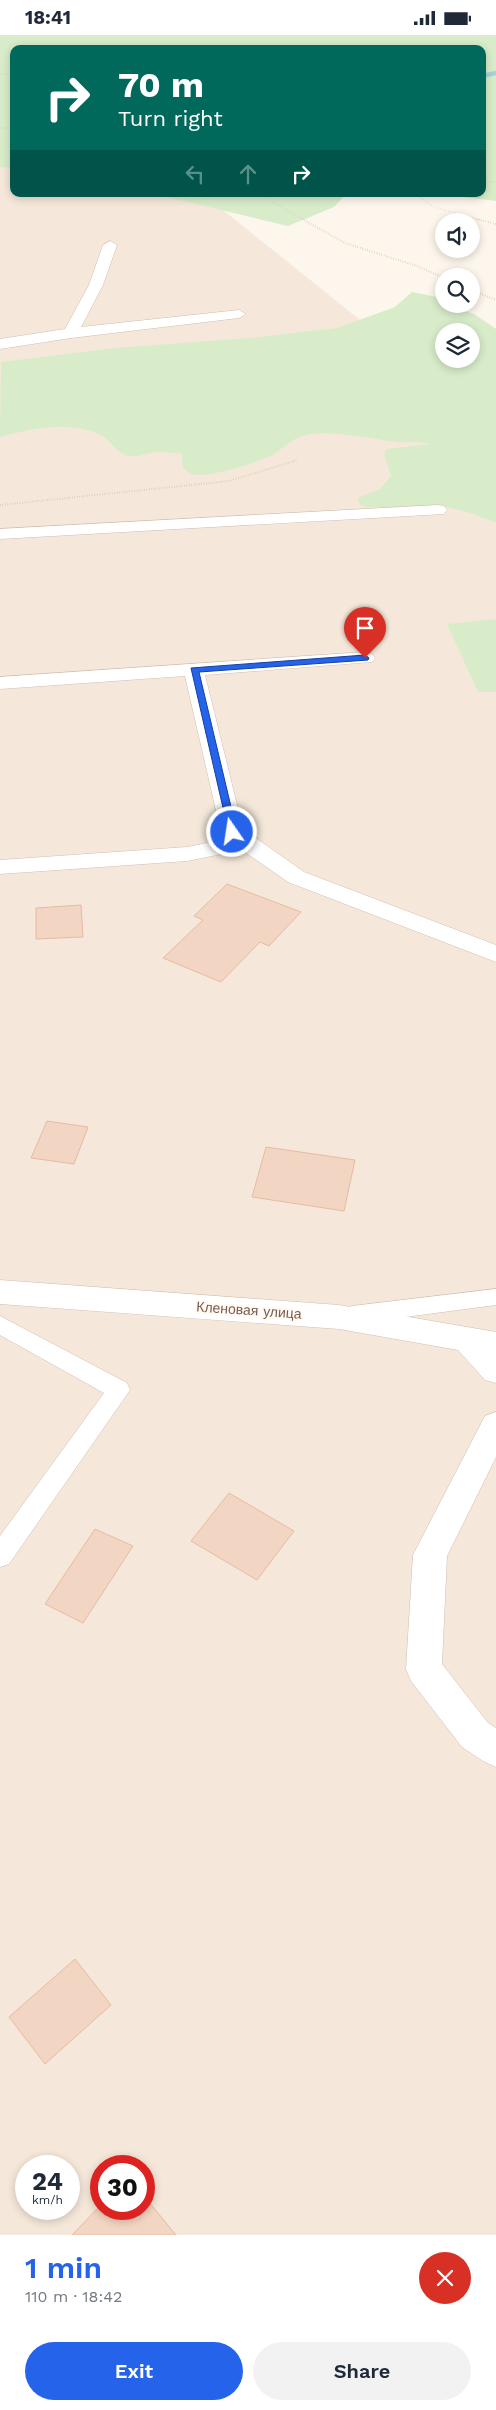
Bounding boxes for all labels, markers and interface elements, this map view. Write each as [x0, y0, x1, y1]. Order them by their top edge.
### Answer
text: 18:41 [25, 6, 71, 29]
text: 70 m [118, 64, 204, 106]
icon: right [35, 65, 100, 130]
text: Turn right [118, 106, 223, 131]
icon: left [181, 160, 209, 188]
icon: ahead [234, 160, 262, 188]
icon: right [287, 160, 315, 188]
map controls [435, 213, 480, 368]
button: sound [435, 213, 480, 258]
button: search [435, 268, 480, 313]
button: layers [435, 323, 480, 368]
pin [344, 607, 386, 658]
icon: arrive [351, 614, 379, 642]
position arrow [205, 805, 257, 857]
street label: Кленовая улица [196, 1298, 302, 1322]
speed limit sign: 30 [90, 2155, 155, 2220]
text: 24 [32, 2167, 63, 2196]
text: km/h [32, 2193, 63, 2207]
text: 1 min [25, 2250, 102, 2285]
button: close [419, 2252, 471, 2304]
text: 110 m · 18:42 [25, 2287, 122, 2306]
button: Exit [25, 2342, 243, 2400]
button: Share [253, 2342, 471, 2400]

